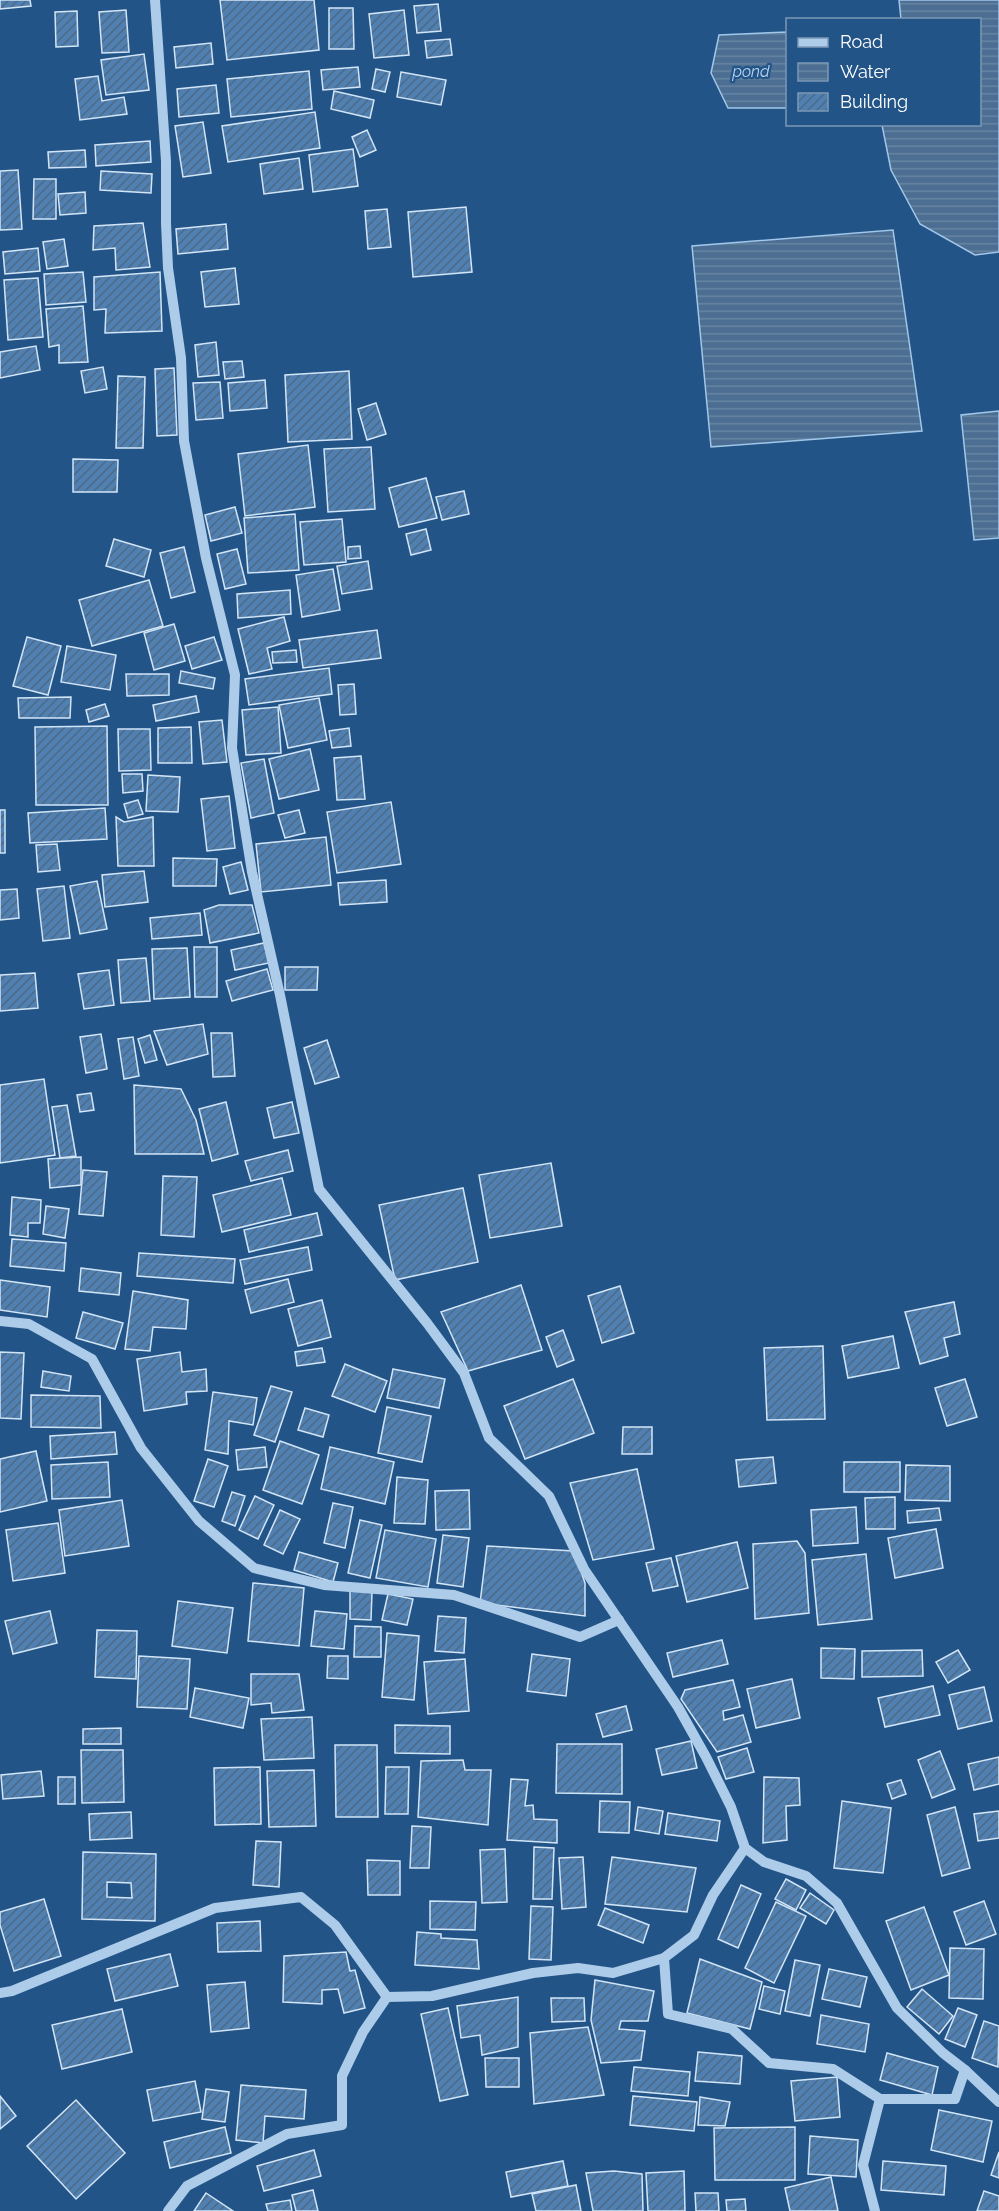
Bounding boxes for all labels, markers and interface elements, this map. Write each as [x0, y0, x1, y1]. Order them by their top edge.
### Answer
legend [786, 18, 981, 126]
text: Road [840, 31, 883, 52]
text: Water [840, 61, 891, 82]
water label: pond [731, 62, 770, 81]
text: Building [840, 91, 908, 112]

